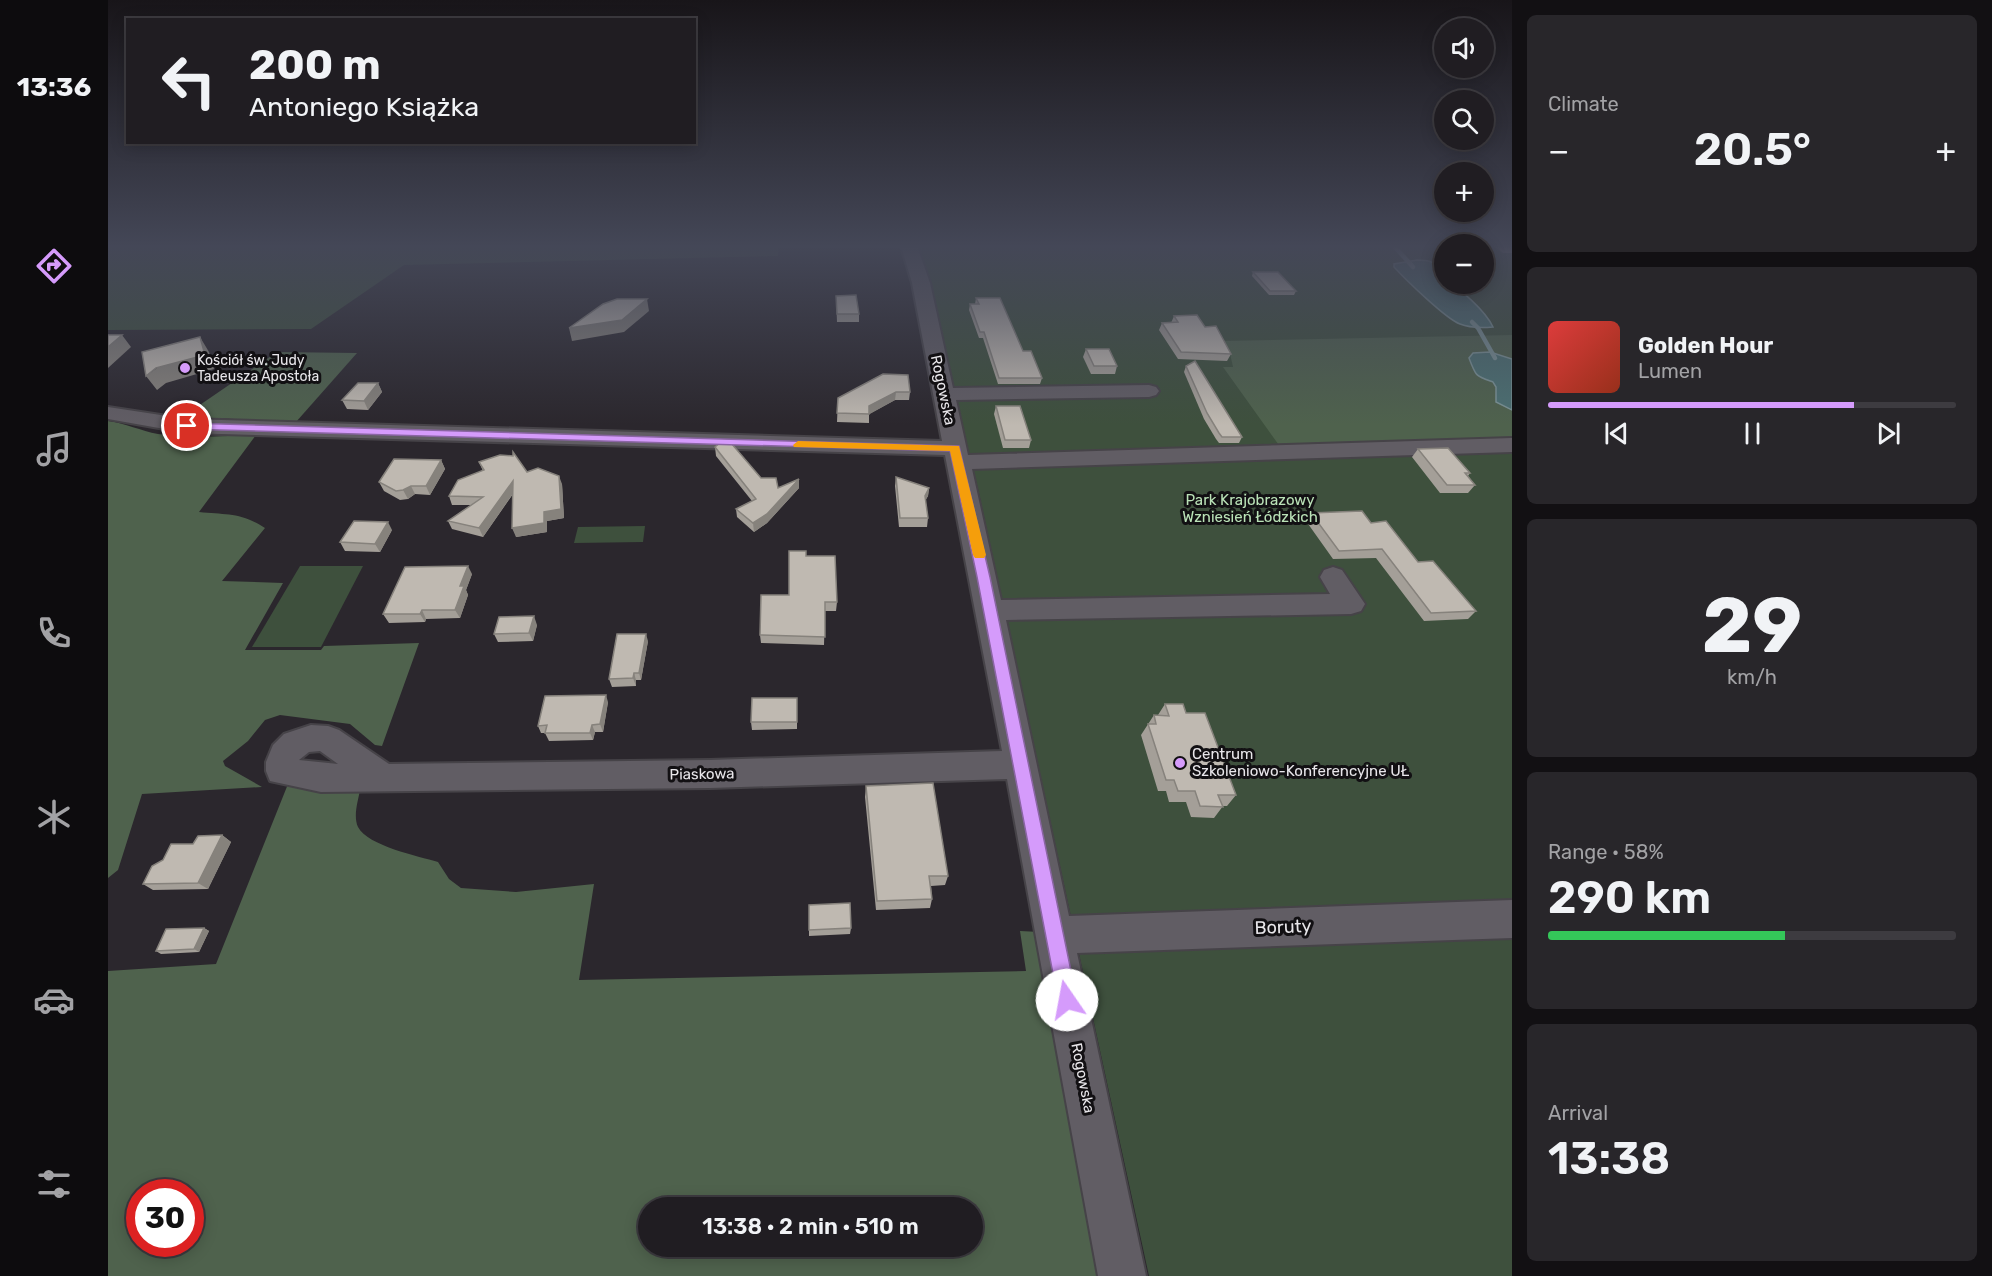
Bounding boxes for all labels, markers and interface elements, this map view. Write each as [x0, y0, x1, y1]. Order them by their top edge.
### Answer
map controls [1434, 18, 1494, 294]
button: sound [1434, 18, 1494, 78]
text: 200 m [249, 40, 381, 90]
icon: left [150, 42, 228, 120]
text: 13:36 [17, 71, 91, 103]
button: search [1434, 90, 1494, 150]
text: Antoniego Książka [249, 91, 479, 123]
text: Climate [1548, 92, 1619, 116]
text: 20.5° [1694, 123, 1811, 176]
text: − [1548, 131, 1569, 170]
text: + [1935, 131, 1956, 170]
button: + [1434, 162, 1494, 222]
button: − [1434, 234, 1494, 294]
icon: directions [33, 245, 75, 287]
text: Golden Hour [1638, 332, 1773, 359]
place label: Kościół św. Judy Tadeusza Apostoła [197, 352, 319, 385]
street label: Rogowska [927, 353, 959, 427]
text: Lumen [1638, 359, 1702, 383]
marker: Kościół św. Judy Tadeusza Apostoła [178, 361, 192, 375]
pin [161, 400, 212, 451]
icon: arrive [170, 409, 203, 442]
icon: previous [1600, 417, 1633, 450]
icon: pause [1736, 417, 1769, 450]
icon: next [1872, 417, 1905, 450]
icon: music [33, 428, 75, 470]
park label: Park Krajobrazowy Wzniesień Łódzkich [1182, 491, 1318, 526]
text: 29 [1702, 579, 1802, 672]
icon: phone [33, 612, 75, 654]
text: km/h [1727, 665, 1777, 689]
place label: Centrum Szkoleniowo-Konferencyjne UŁ [1192, 745, 1410, 780]
marker: Centrum Szkoleniowo-Konferencyjne UŁ [1173, 756, 1187, 770]
street label: Piaskowa [669, 764, 735, 784]
icon: climate [33, 796, 75, 838]
text: Range · 58% [1548, 840, 1664, 864]
text: 290 km [1548, 871, 1711, 924]
street label: Boruty [1254, 915, 1312, 939]
position arrow [1035, 968, 1099, 1032]
icon: car [33, 979, 75, 1021]
street label: Rogowska [1067, 1041, 1099, 1115]
text: Arrival [1548, 1101, 1608, 1125]
text: 13:38 [1548, 1132, 1670, 1185]
icon: filters [33, 1163, 75, 1205]
speed limit sign: 30 [126, 1179, 204, 1257]
text: 13:38 · 2 min · 510 m [702, 1213, 919, 1240]

